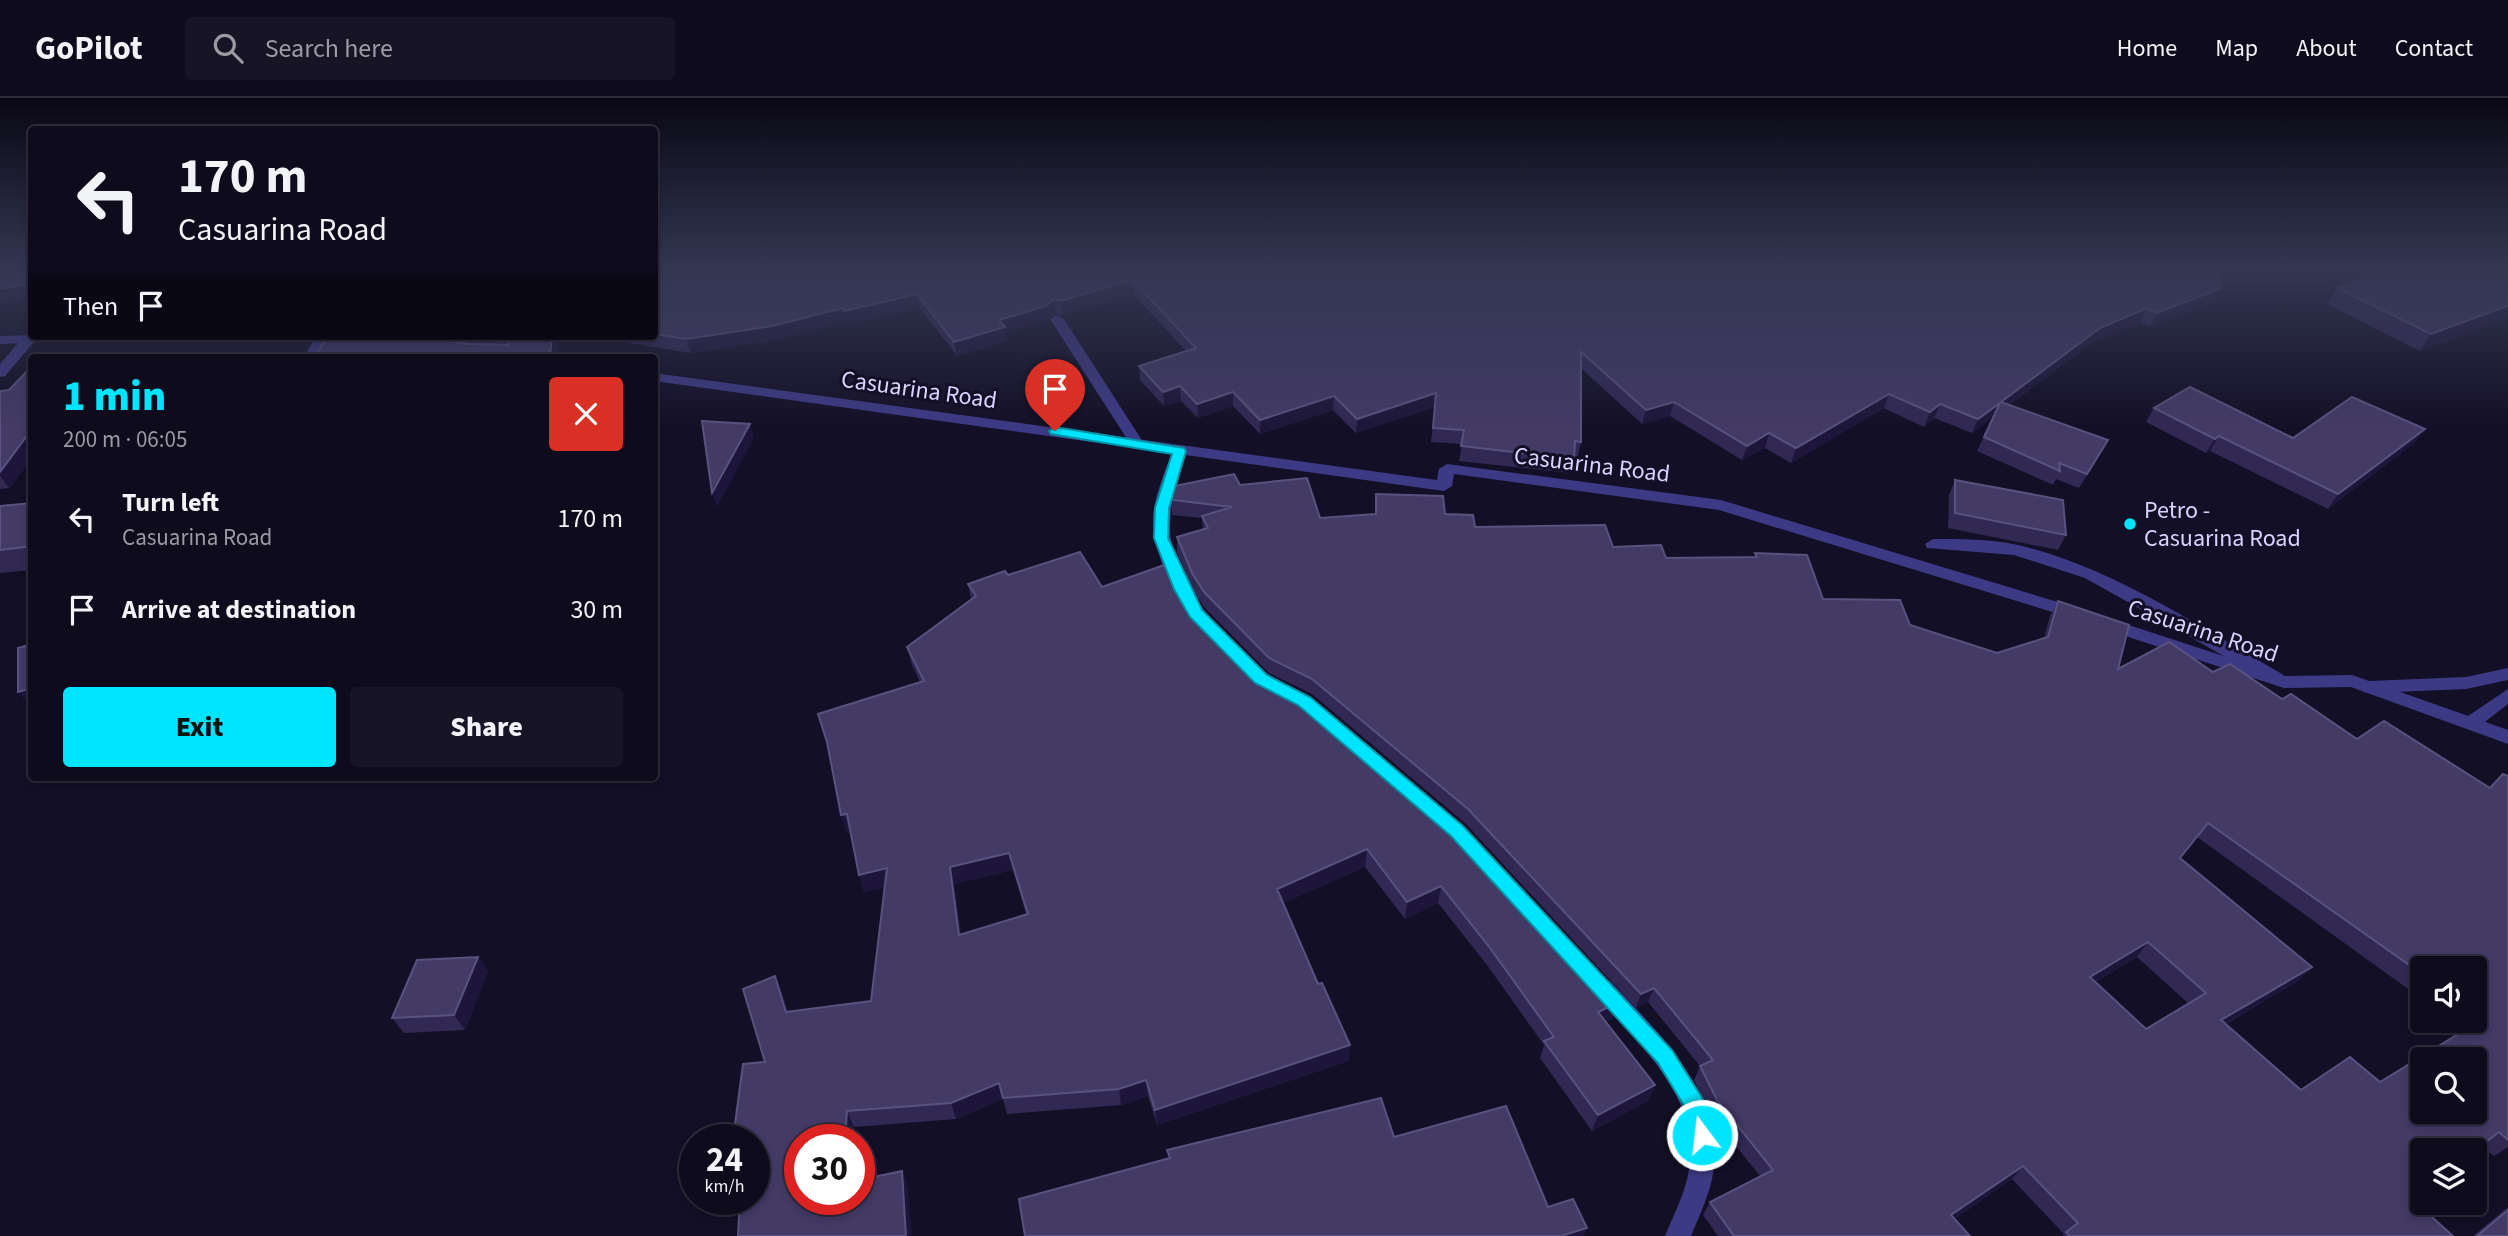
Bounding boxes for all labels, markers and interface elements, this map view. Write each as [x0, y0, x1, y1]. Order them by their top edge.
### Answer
search box [185, 17, 675, 80]
text: GoPilot [35, 25, 143, 72]
icon: search [209, 29, 247, 67]
text: Search here [265, 30, 393, 67]
text: Home [2117, 31, 2177, 66]
text: Map [2215, 31, 2258, 66]
text: About [2296, 31, 2357, 66]
text: Contact [2395, 31, 2473, 66]
text: 170 m [178, 142, 307, 212]
icon: left [63, 154, 154, 245]
text: Casuarina Road [178, 207, 387, 253]
icon: arrive [132, 287, 170, 325]
text: Then [63, 288, 118, 325]
pin [1025, 359, 1085, 431]
street label: Casuarina Road [839, 362, 999, 418]
text: 1 min [63, 367, 166, 427]
icon: arrive [1036, 370, 1074, 408]
button: close [549, 377, 623, 451]
text: 200 m · 06:05 [63, 423, 187, 456]
street label: Casuarina Road [1512, 438, 1672, 492]
text: Turn left [122, 484, 219, 521]
place label: Petro - Casuarina Road [2144, 493, 2301, 556]
icon: left [63, 500, 101, 538]
text: 170 m [557, 500, 623, 537]
marker: Petro - Casuarina Road [2122, 516, 2138, 532]
text: Casuarina Road [122, 521, 272, 554]
street label: Casuarina Road [2123, 590, 2283, 672]
icon: arrive [63, 591, 101, 629]
text: Arrive at destination [122, 591, 356, 628]
text: 30 m [570, 591, 623, 628]
button: Exit [63, 687, 336, 767]
button: Share [350, 687, 623, 767]
map controls [2410, 956, 2487, 1215]
button: sound [2410, 956, 2487, 1033]
button: search [2410, 1047, 2487, 1124]
position arrow [1665, 1098, 1739, 1172]
speed limit sign: 30 [784, 1124, 875, 1215]
text: 24 [706, 1135, 743, 1185]
button: layers [2410, 1138, 2487, 1215]
text: km/h [705, 1174, 744, 1199]

